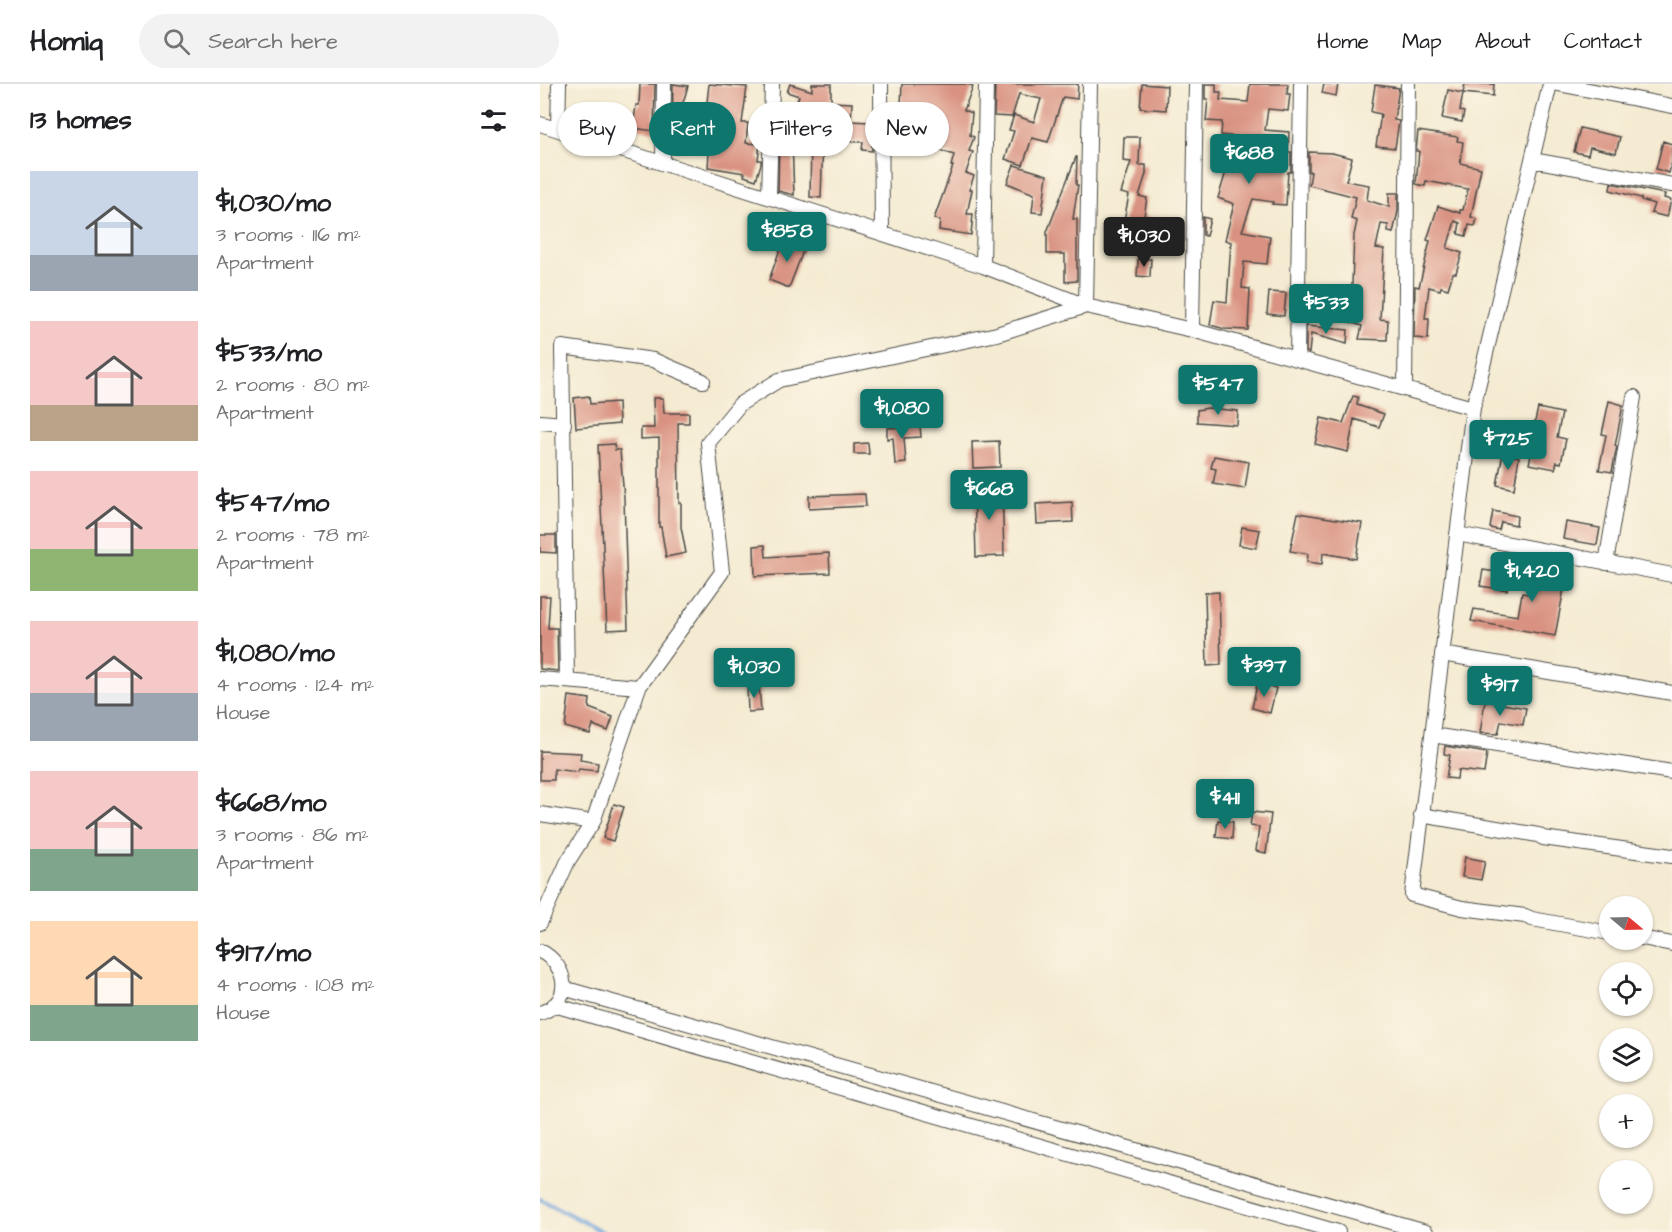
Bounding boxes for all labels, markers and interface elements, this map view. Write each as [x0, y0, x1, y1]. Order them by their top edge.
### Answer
search box [139, 14, 559, 68]
text: Homiq [30, 22, 103, 61]
icon: search [160, 25, 193, 58]
text: Search here [208, 26, 338, 57]
text: Home [1317, 27, 1369, 56]
text: Map [1402, 27, 1442, 56]
text: About [1475, 27, 1531, 56]
text: Contact [1564, 27, 1642, 56]
text: 13 homes [30, 102, 132, 138]
chip: Buy [558, 102, 637, 156]
chip: Rent [649, 102, 736, 156]
chip: Filters [748, 102, 853, 156]
chip: New [865, 102, 949, 156]
icon: filters [477, 104, 510, 137]
pin: $688 [1213, 134, 1285, 185]
text: $688 [1224, 139, 1274, 167]
text: $1,030/mo [216, 185, 331, 221]
icon: home [78, 195, 150, 267]
pin: $858 [751, 212, 823, 263]
text: $858 [761, 217, 813, 245]
pin: $1,030 [1095, 217, 1193, 268]
text: 3 rooms · 116 m² [216, 221, 361, 249]
text: $1,030 [1118, 222, 1170, 250]
text: Apartment [216, 249, 314, 277]
pin: $533 [1290, 284, 1362, 335]
text: $533 [1303, 289, 1349, 317]
text: $533/mo [216, 335, 322, 371]
icon: home [78, 345, 150, 417]
pin: $547 [1182, 365, 1254, 416]
text: $547 [1192, 370, 1244, 398]
text: 2 rooms · 80 m² [216, 371, 370, 399]
pin: $1,080 [853, 389, 951, 440]
text: $1,080 [874, 394, 930, 422]
text: Apartment [216, 399, 314, 427]
pin: $725 [1472, 420, 1544, 471]
text: $725 [1483, 425, 1533, 453]
pin: $668 [953, 470, 1025, 521]
text: $668 [964, 475, 1014, 503]
text: $547/mo [216, 485, 329, 521]
icon: home [78, 495, 150, 567]
text: 2 rooms · 78 m² [216, 521, 370, 549]
text: Apartment [216, 549, 314, 577]
pin: $1,420 [1483, 552, 1581, 603]
text: $1,420 [1505, 557, 1559, 585]
text: $1,080/mo [216, 635, 335, 671]
icon: home [78, 645, 150, 717]
pin: $397 [1228, 647, 1300, 698]
pin: $1,030 [705, 648, 803, 699]
text: $397 [1242, 652, 1287, 680]
text: $1,030 [728, 653, 780, 681]
pin: $917 [1464, 666, 1536, 717]
text: 4 rooms · 124 m² [216, 671, 374, 699]
text: $917 [1481, 671, 1519, 699]
text: House [216, 699, 270, 727]
pin: $411 [1189, 779, 1261, 830]
text: $411 [1210, 784, 1240, 812]
text: $668/mo [216, 785, 327, 821]
icon: home [78, 795, 150, 867]
text: 3 rooms · 86 m² [216, 821, 369, 849]
text: Apartment [216, 849, 314, 877]
north arrow [1599, 896, 1653, 950]
map controls [1599, 896, 1653, 1214]
text: $917/mo [216, 935, 311, 971]
icon: home [78, 945, 150, 1017]
button: locate [1599, 962, 1653, 1016]
text: 4 rooms · 108 m² [216, 971, 375, 999]
text: House [216, 999, 270, 1027]
button: layers [1599, 1028, 1653, 1082]
button: + [1599, 1094, 1653, 1148]
button: − [1599, 1160, 1653, 1214]

